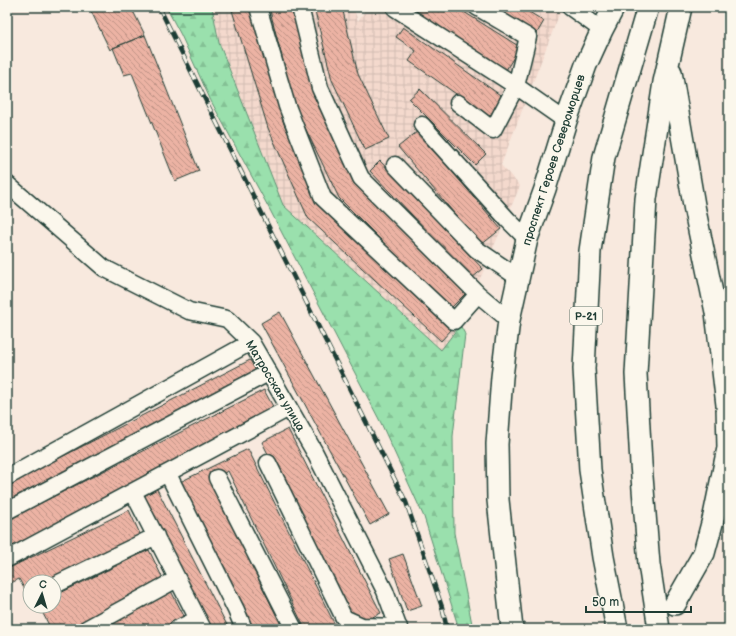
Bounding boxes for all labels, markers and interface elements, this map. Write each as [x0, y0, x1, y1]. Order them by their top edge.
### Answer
street label: проспект Героев Североморцев [519, 72, 589, 247]
road number: Р-21 [570, 307, 602, 325]
street label: Матросская улица [242, 338, 308, 434]
north arrow [22, 574, 62, 614]
text: С [38, 578, 48, 591]
scale bar [586, 588, 691, 614]
text: 50 m [592, 595, 619, 610]

